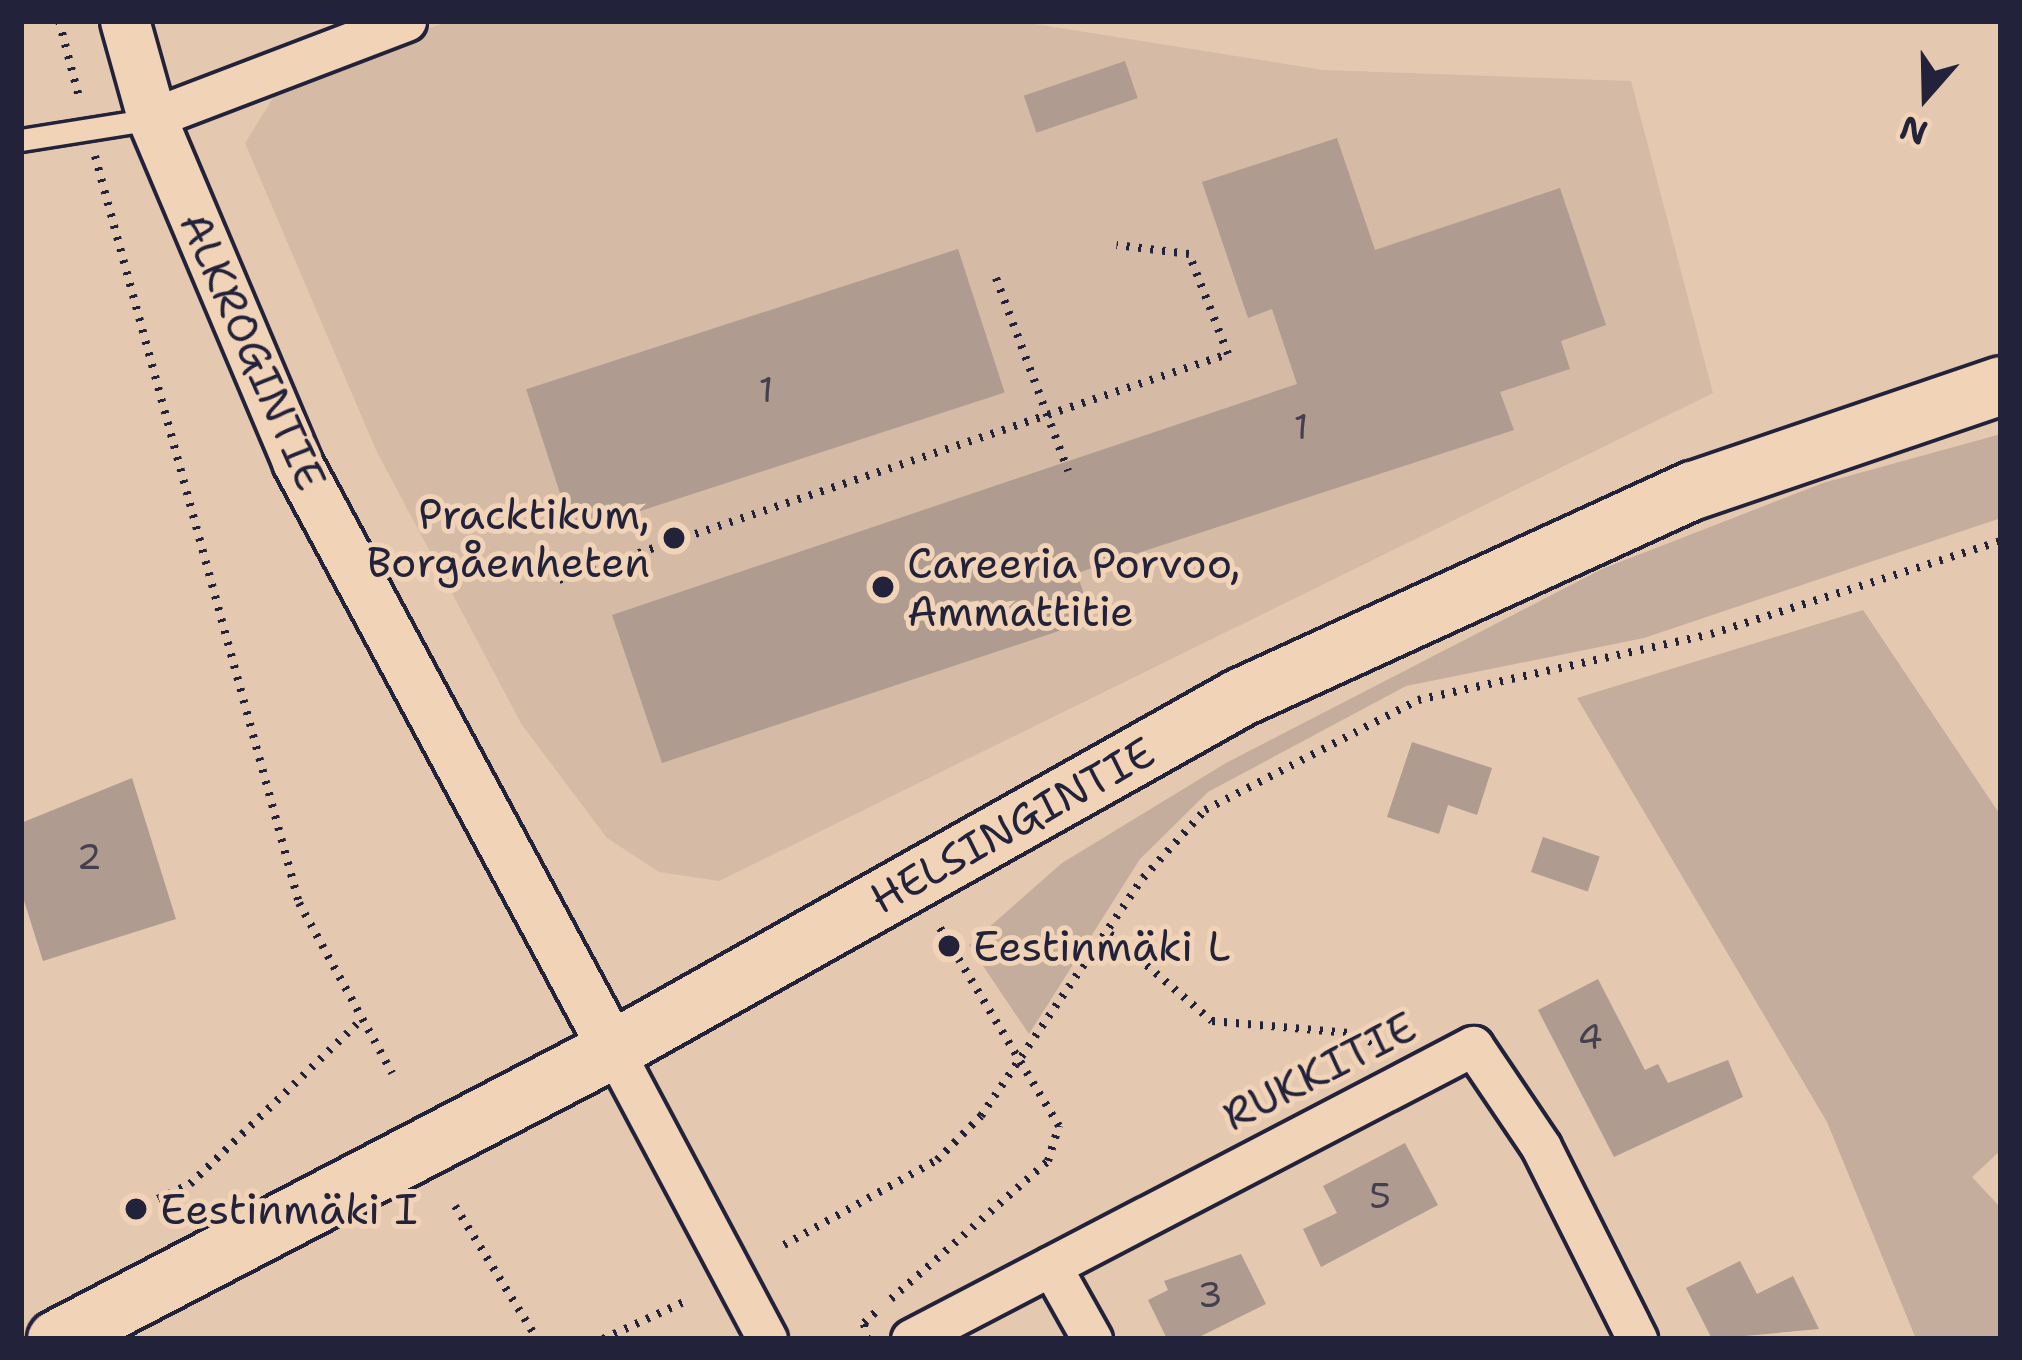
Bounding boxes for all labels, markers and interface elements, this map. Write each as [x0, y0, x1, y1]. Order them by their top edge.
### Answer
north arrow [1866, 36, 1986, 156]
text: N [1894, 105, 1934, 156]
street label: ALKROGINTIE [169, 204, 337, 498]
house number: 1 [758, 368, 774, 412]
house number: 1 [1293, 405, 1309, 449]
place label: Pracktikum, Borgåenheten [367, 489, 650, 588]
marker: Pracktikum, Borgåenheten [661, 525, 687, 551]
place label: Careeria Porvoo, Ammattitie [907, 538, 1241, 636]
marker: Careeria Porvoo, Ammattitie [870, 574, 896, 600]
street label: HELSINGINTIE [861, 726, 1163, 924]
house number: 2 [76, 835, 102, 879]
place label: Eestinmäki L [973, 921, 1231, 971]
marker: Eestinmäki L [936, 933, 962, 959]
street label: RUKKITIE [1214, 1001, 1424, 1141]
house number: 4 [1577, 1015, 1603, 1059]
house number: 5 [1369, 1174, 1391, 1218]
place label: Eestinmäki I [160, 1184, 418, 1234]
marker: Eestinmäki I [123, 1196, 149, 1222]
house number: 3 [1197, 1273, 1223, 1317]

